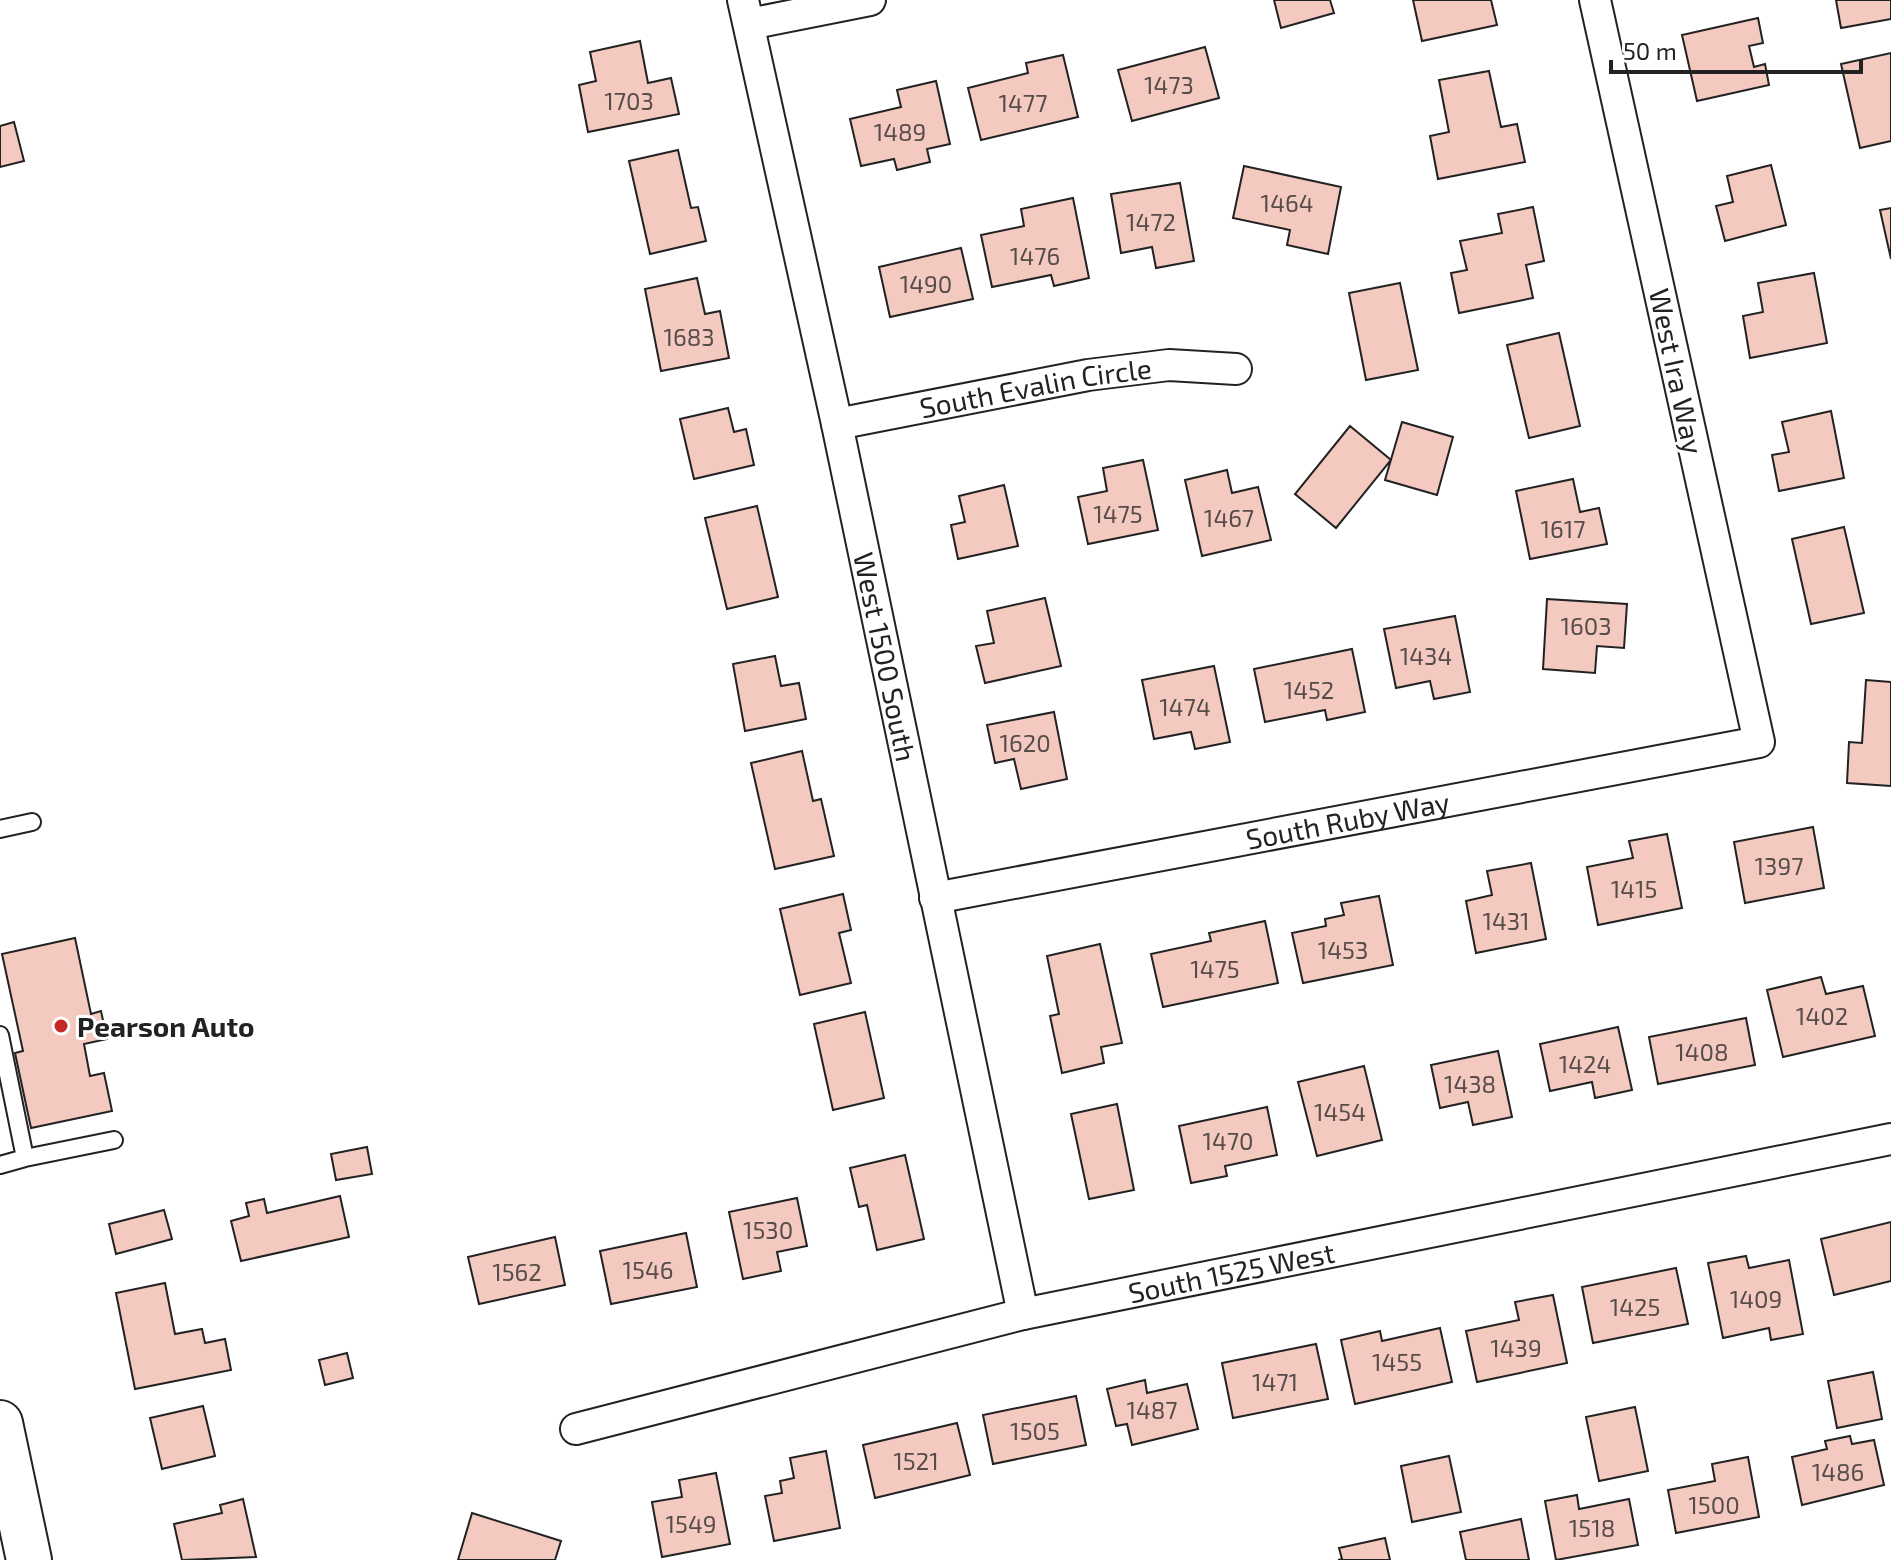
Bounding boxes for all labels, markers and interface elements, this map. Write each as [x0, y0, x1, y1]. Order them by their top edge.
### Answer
scale bar [1611, 24, 1861, 74]
text: 50 m [1623, 36, 1677, 65]
house number: 1473 [1144, 70, 1194, 99]
house number: 1703 [604, 86, 654, 115]
house number: 1477 [999, 88, 1047, 117]
house number: 1489 [874, 117, 926, 146]
house number: 1464 [1261, 188, 1313, 217]
house number: 1472 [1126, 207, 1176, 236]
house number: 1476 [1010, 241, 1060, 270]
house number: 1490 [900, 269, 952, 298]
street label: West Ira Way [1643, 285, 1711, 457]
house number: 1683 [663, 322, 715, 351]
street label: South Evalin Circle [917, 350, 1153, 425]
house number: 1475 [1093, 499, 1143, 528]
house number: 1467 [1204, 503, 1254, 532]
house number: 1617 [1540, 514, 1586, 543]
street label: West 1500 South [847, 549, 924, 764]
house number: 1603 [1560, 611, 1612, 640]
house number: 1434 [1400, 641, 1452, 670]
house number: 1452 [1284, 675, 1334, 704]
house number: 1474 [1159, 692, 1211, 721]
house number: 1620 [999, 728, 1051, 757]
street label: South Ruby Way [1243, 784, 1452, 856]
house number: 1397 [1755, 851, 1803, 880]
house number: 1415 [1611, 874, 1657, 903]
house number: 1431 [1482, 906, 1530, 935]
house number: 1453 [1318, 935, 1368, 964]
house number: 1475 [1190, 954, 1240, 983]
house number: 1402 [1796, 1001, 1848, 1030]
place label: Pearson Auto [77, 1009, 254, 1043]
marker: Pearson Auto [52, 1017, 70, 1035]
house number: 1408 [1675, 1037, 1729, 1066]
house number: 1424 [1559, 1049, 1611, 1078]
house number: 1438 [1444, 1069, 1496, 1098]
house number: 1454 [1314, 1097, 1366, 1126]
house number: 1470 [1202, 1126, 1254, 1155]
house number: 1530 [743, 1215, 793, 1244]
street label: South 1525 West [1125, 1235, 1337, 1309]
house number: 1546 [623, 1255, 673, 1284]
house number: 1562 [492, 1257, 542, 1286]
house number: 1409 [1730, 1284, 1782, 1313]
house number: 1425 [1610, 1292, 1660, 1321]
house number: 1439 [1490, 1333, 1542, 1362]
house number: 1455 [1372, 1347, 1422, 1376]
house number: 1471 [1252, 1367, 1298, 1396]
house number: 1487 [1126, 1395, 1178, 1424]
house number: 1505 [1010, 1416, 1060, 1445]
house number: 1521 [893, 1446, 939, 1475]
house number: 1486 [1812, 1457, 1864, 1486]
house number: 1500 [1688, 1490, 1740, 1519]
house number: 1549 [666, 1509, 716, 1538]
house number: 1518 [1569, 1513, 1615, 1542]

